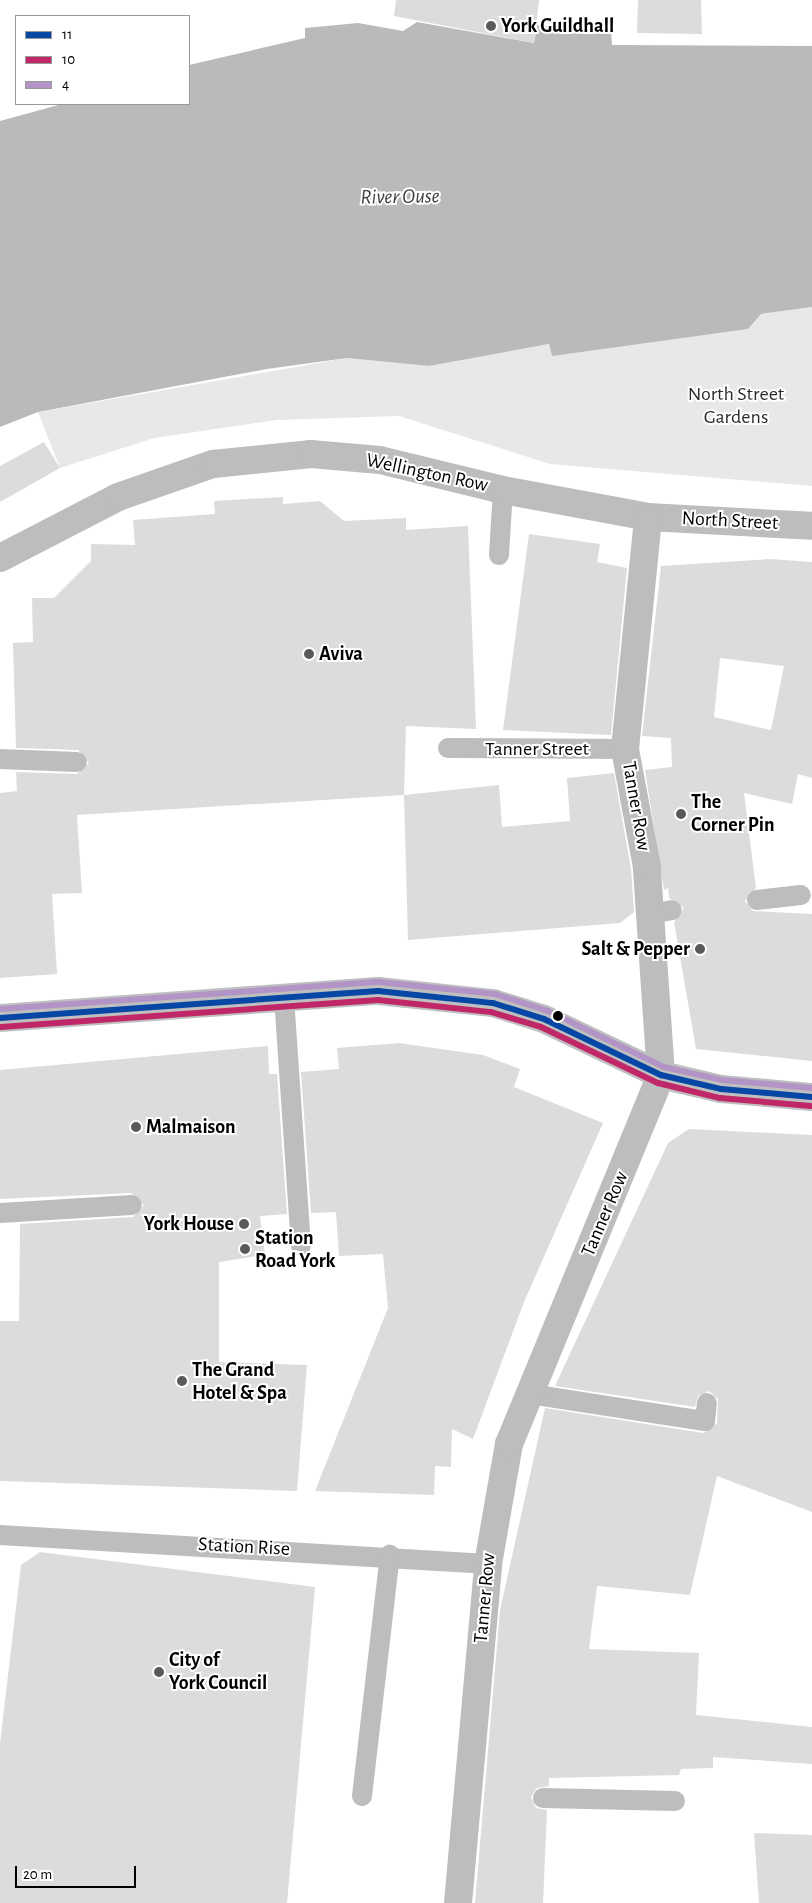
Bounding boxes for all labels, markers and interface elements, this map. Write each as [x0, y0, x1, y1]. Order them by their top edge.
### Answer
place label: York Guildhall [501, 14, 614, 38]
legend [15, 15, 190, 105]
marker: York Guildhall [485, 20, 497, 32]
text: 11 [62, 27, 72, 42]
text: 10 [62, 52, 75, 67]
text: 4 [62, 77, 69, 92]
water label: River Ouse [360, 184, 440, 210]
park label: North Street Gardens [688, 383, 784, 430]
street label: Wellington Row [364, 448, 490, 498]
street label: North Street [681, 506, 779, 536]
place label: Aviva [319, 642, 363, 666]
marker: Aviva [303, 648, 315, 660]
street label: Tanner Street [485, 737, 589, 761]
street label: Tanner Row [616, 759, 656, 853]
place label: The Corner Pin [691, 790, 775, 837]
marker: The Corner Pin [675, 808, 687, 820]
place label: Salt & Pepper [581, 937, 690, 961]
marker: Salt & Pepper [694, 943, 706, 955]
unlabelled marker [553, 1011, 563, 1021]
place label: Malmaison [146, 1115, 236, 1139]
marker: Malmaison [130, 1121, 142, 1133]
street label: Tanner Row [576, 1168, 634, 1260]
place label: York House [144, 1212, 234, 1236]
marker: York House [238, 1218, 250, 1230]
place label: Station Road York [255, 1226, 335, 1273]
marker: Station Road York [239, 1243, 251, 1255]
place label: The Grand Hotel & Spa [192, 1358, 287, 1405]
marker: The Grand Hotel & Spa [176, 1375, 188, 1387]
street label: Station Rise [197, 1533, 291, 1561]
street label: Tanner Row [469, 1552, 501, 1644]
place label: City of York Council [169, 1648, 267, 1695]
marker: City of York Council [153, 1666, 165, 1678]
scale bar [18, 1856, 139, 1888]
text: 20 m [23, 1867, 52, 1882]

